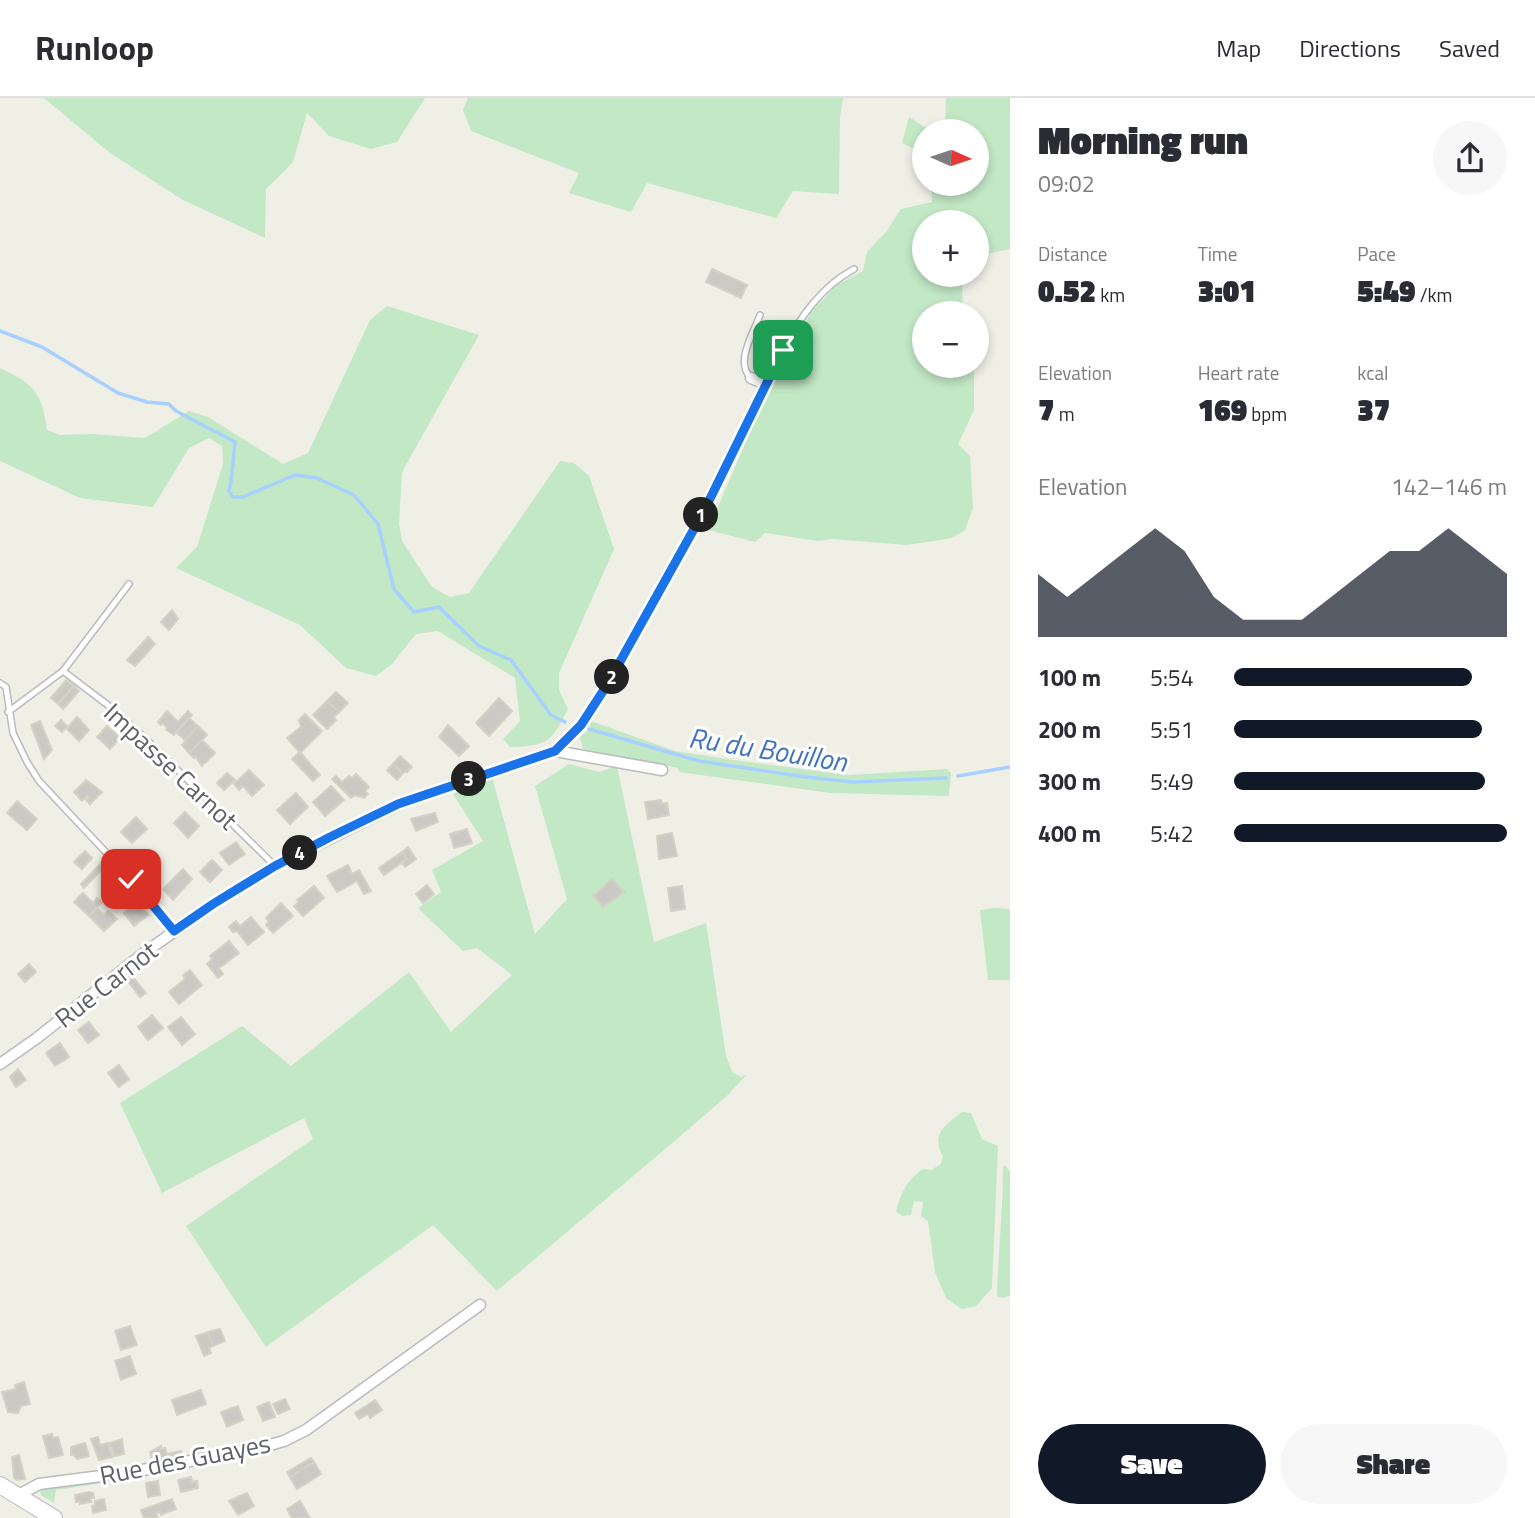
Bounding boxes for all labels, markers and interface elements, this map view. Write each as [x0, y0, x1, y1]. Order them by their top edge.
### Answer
text: Runloop [35, 23, 154, 73]
text: Map [1216, 30, 1261, 66]
text: Directions [1299, 30, 1401, 66]
text: Saved [1439, 30, 1500, 66]
text: Morning run [1038, 111, 1248, 169]
north arrow [912, 119, 989, 196]
map controls [912, 119, 989, 378]
button: share [1433, 121, 1507, 195]
text: 09:02 [1038, 166, 1095, 201]
button: + [912, 210, 989, 287]
text: Distance [1038, 239, 1107, 268]
text: Time [1198, 239, 1237, 268]
text: Pace [1357, 239, 1396, 268]
text: 0.52 [1038, 268, 1096, 314]
text: 3:01 [1198, 268, 1256, 314]
text: 5:49 [1357, 268, 1415, 314]
text: km [1096, 280, 1125, 309]
text: /km [1415, 280, 1452, 309]
button: − [912, 301, 989, 378]
pin [753, 320, 813, 380]
icon: arrive [764, 331, 802, 369]
text: Elevation [1038, 358, 1112, 387]
text: Heart rate [1198, 358, 1279, 387]
text: kcal [1357, 358, 1388, 387]
text: 7 [1038, 387, 1055, 433]
text: 169 [1198, 387, 1247, 433]
text: 37 [1357, 387, 1390, 433]
text: m [1055, 399, 1075, 428]
text: bpm [1247, 399, 1287, 428]
text: Elevation [1038, 469, 1127, 504]
text: 142–146 m [1391, 469, 1507, 504]
pin: 1 [684, 498, 718, 532]
text: 1 [695, 500, 706, 529]
pin: 2 [594, 660, 630, 694]
text: 100 m [1038, 660, 1101, 695]
text: 5:54 [1150, 660, 1194, 695]
text: 2 [606, 662, 617, 691]
street label: Impasse Carnot [95, 694, 247, 838]
text: 200 m [1038, 712, 1101, 747]
text: 5:51 [1150, 712, 1194, 747]
water label: Ru du Bouillon [686, 715, 851, 783]
pin: 3 [452, 762, 486, 796]
text: 3 [463, 764, 474, 793]
text: 300 m [1038, 764, 1101, 799]
text: 5:49 [1150, 764, 1194, 799]
text: 400 m [1038, 816, 1101, 851]
text: 5:42 [1150, 816, 1194, 851]
pin: 4 [282, 836, 318, 870]
text: 4 [294, 838, 305, 867]
pin [101, 849, 161, 909]
icon: check [112, 860, 150, 898]
street label: Rue Carnot [46, 931, 166, 1037]
street label: Rue des Guayes [96, 1423, 274, 1495]
button: Save [1038, 1424, 1266, 1504]
button: Share [1280, 1424, 1507, 1504]

